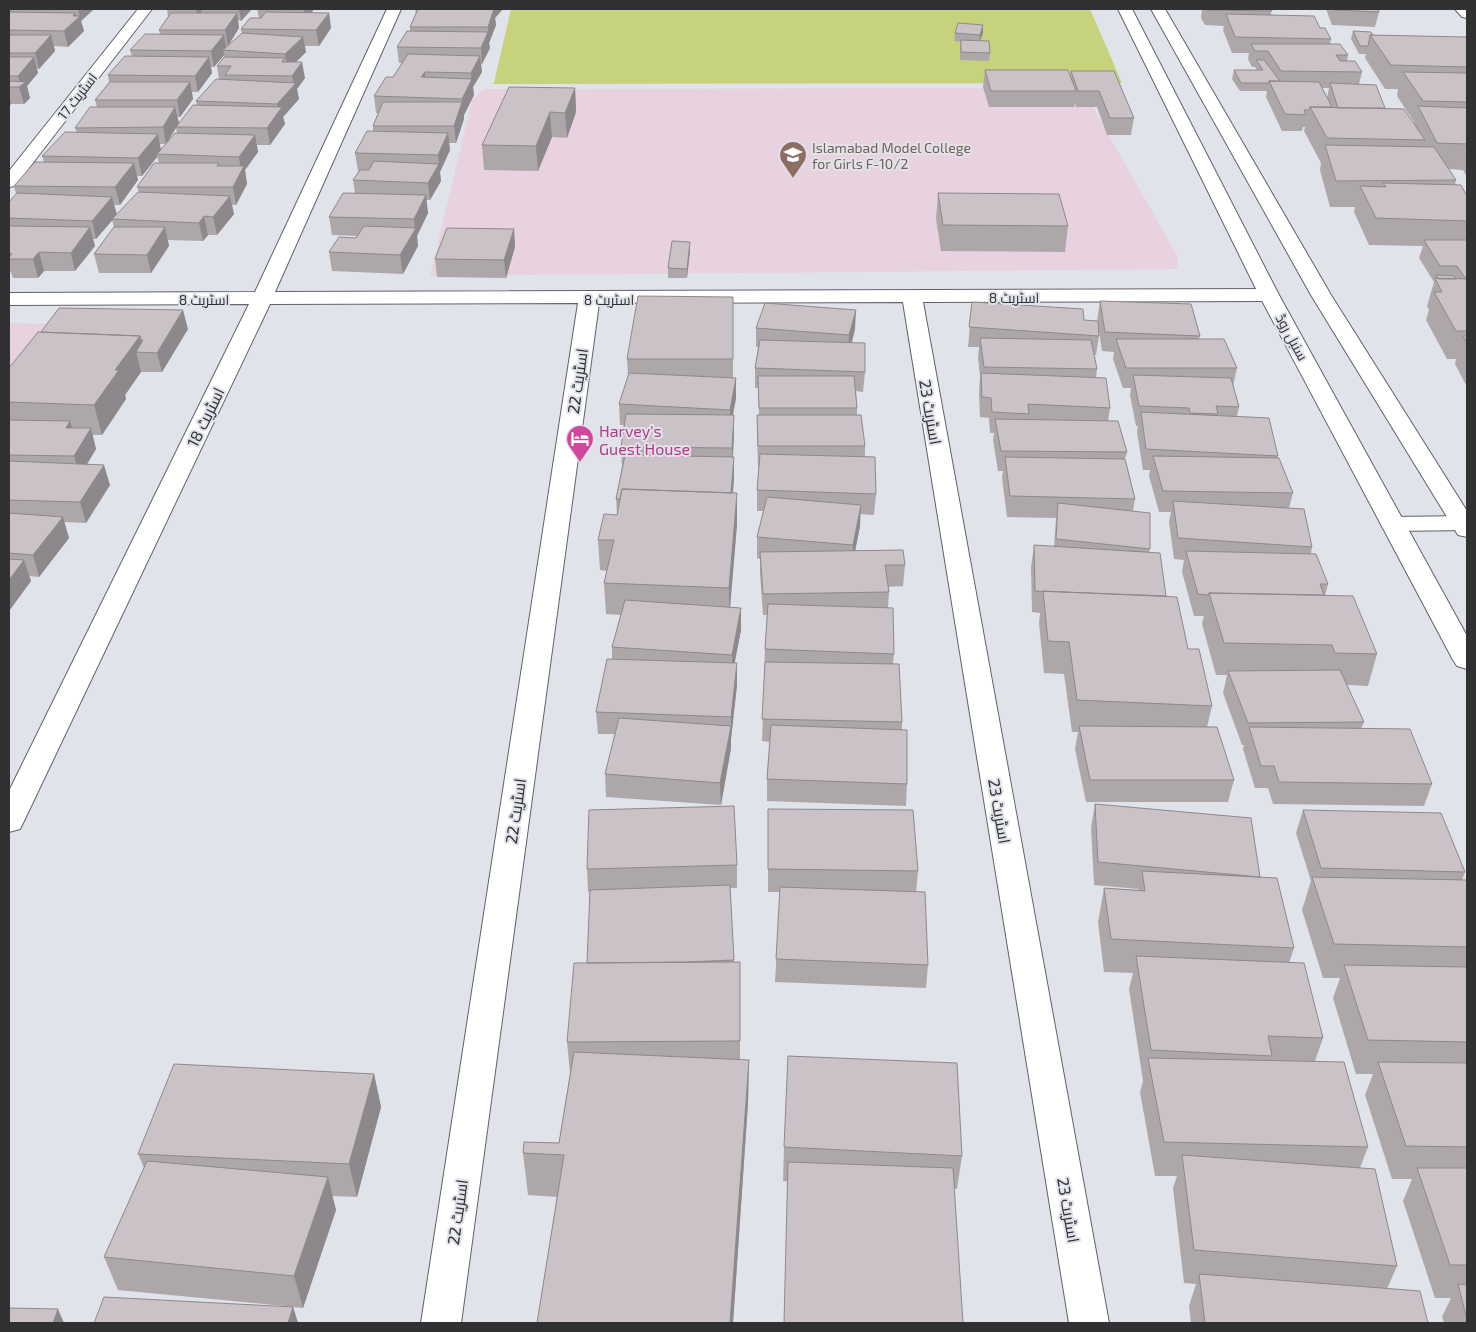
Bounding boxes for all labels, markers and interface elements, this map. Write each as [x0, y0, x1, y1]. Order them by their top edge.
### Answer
street label: اسٹریٹ 17 [53, 69, 101, 123]
place label: Islamabad Model College for Girls F-10/2 [812, 139, 971, 172]
school or university icon: Islamabad Model College for Girls F-10/2 [778, 140, 808, 179]
street label: اسٹریٹ 8 [989, 289, 1039, 306]
street label: اسٹریٹ 8 [179, 291, 229, 308]
street label: اسٹریٹ 8 [584, 291, 634, 308]
street label: سنبل روڈ [1272, 311, 1312, 363]
street label: اسٹریٹ 22 [563, 347, 592, 415]
street label: اسٹریٹ 23 [915, 378, 946, 446]
street label: اسٹریٹ 18 [182, 384, 228, 450]
place label: Harvey's Guest House [599, 421, 690, 458]
hotel icon: Harvey's Guest House [565, 424, 595, 463]
street label: اسٹریٹ 22 [501, 777, 530, 845]
street label: اسٹریٹ 23 [984, 777, 1015, 845]
street label: اسٹریٹ 23 [1053, 1176, 1084, 1244]
street label: اسٹریٹ 22 [443, 1178, 472, 1246]

